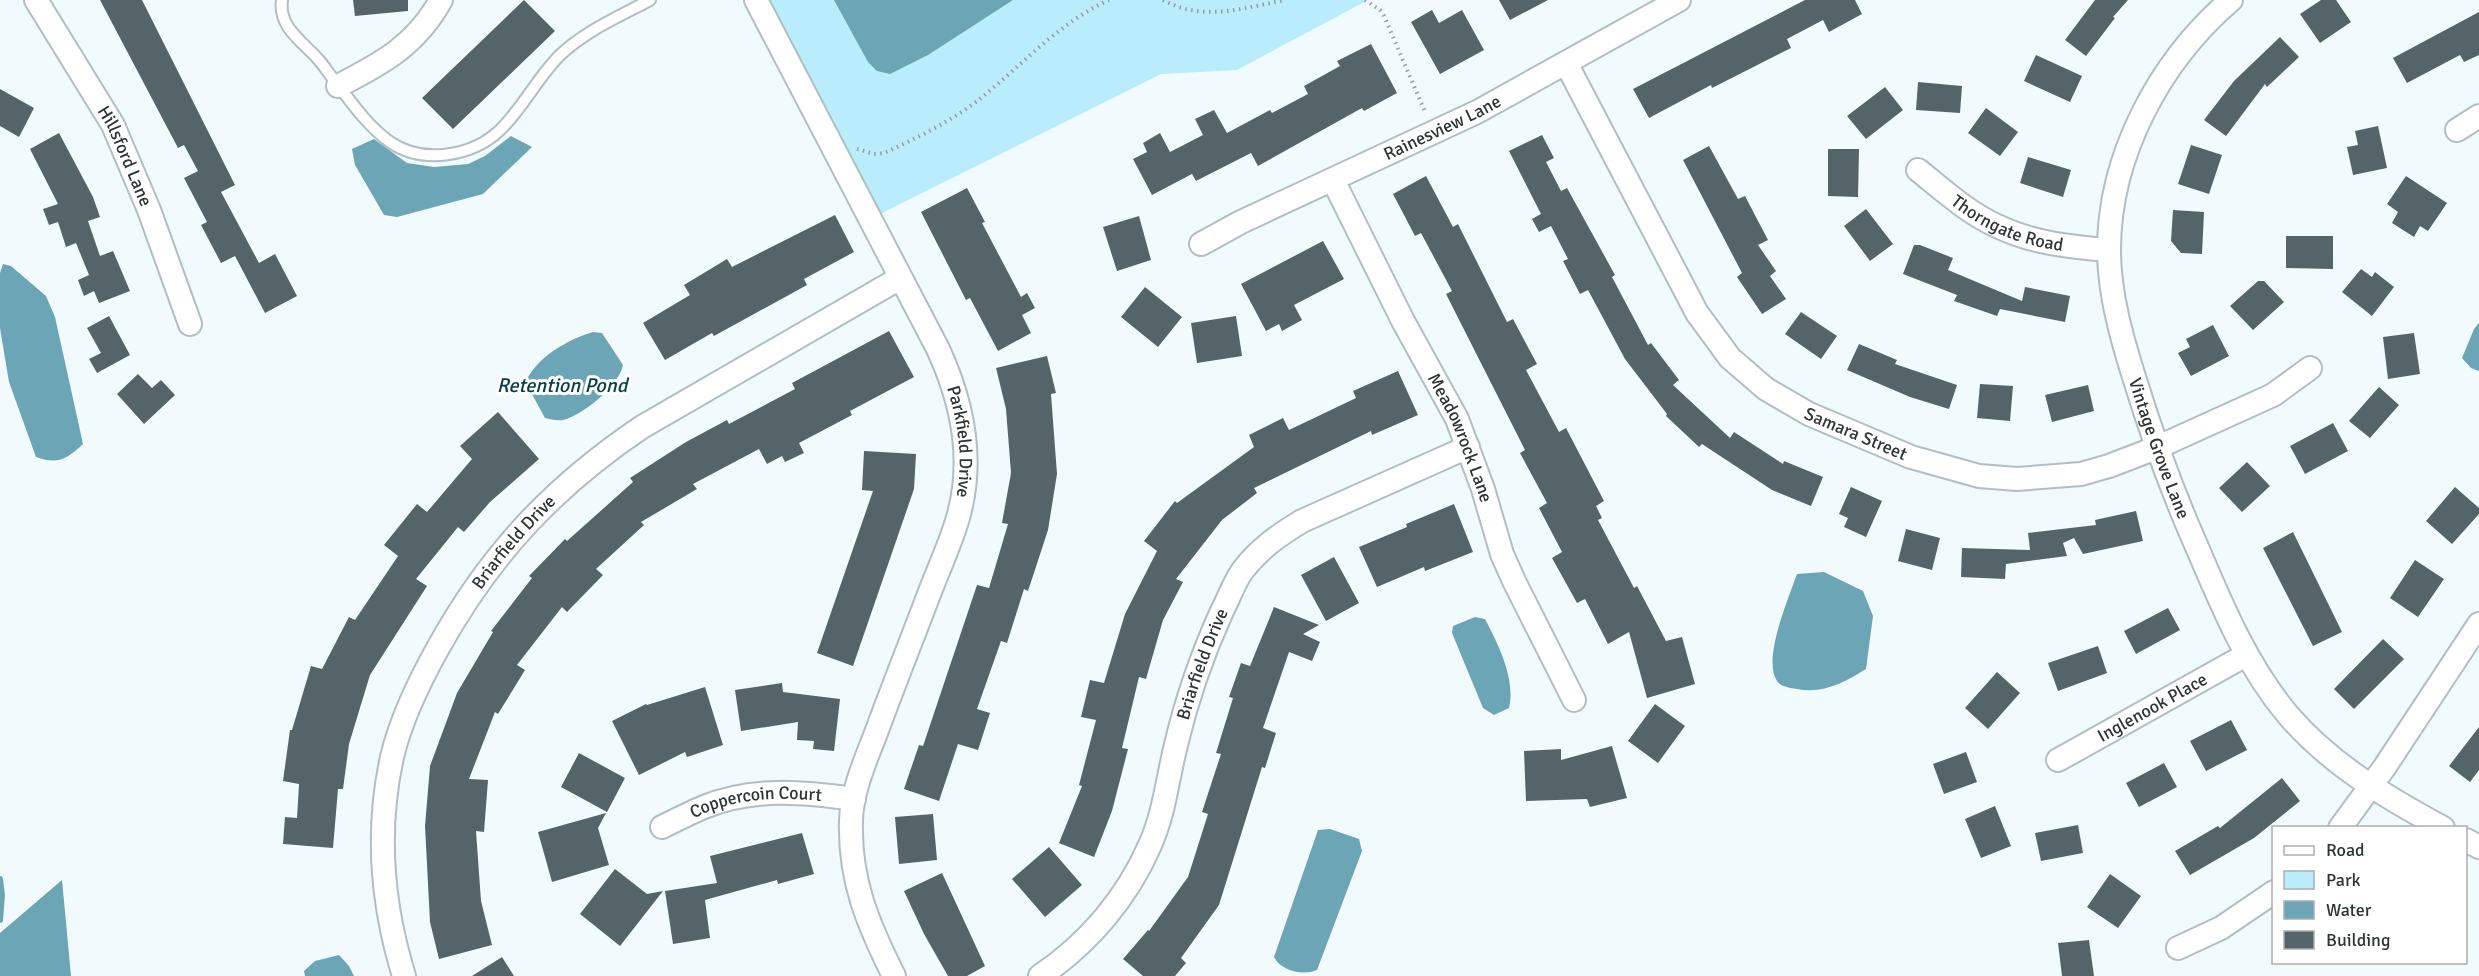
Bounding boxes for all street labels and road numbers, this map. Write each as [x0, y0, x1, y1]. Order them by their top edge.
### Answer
street label: Rainesview Lane [1380, 90, 1505, 165]
street label: Hillsford Lane [93, 102, 157, 209]
street label: Thorngate Road [1947, 190, 2065, 256]
street label: Meadowrock Lane [1423, 369, 1497, 505]
street label: Vintage Grove Lane [2124, 375, 2195, 522]
street label: Parkfield Drive [942, 383, 977, 499]
street label: Samara Street [1801, 402, 1910, 465]
street label: Briarfield Drive [467, 490, 560, 593]
street label: Briarfield Drive [1172, 605, 1233, 722]
street label: Inglenook Place [2094, 668, 2211, 747]
street label: Coppercoin Court [686, 782, 823, 823]

